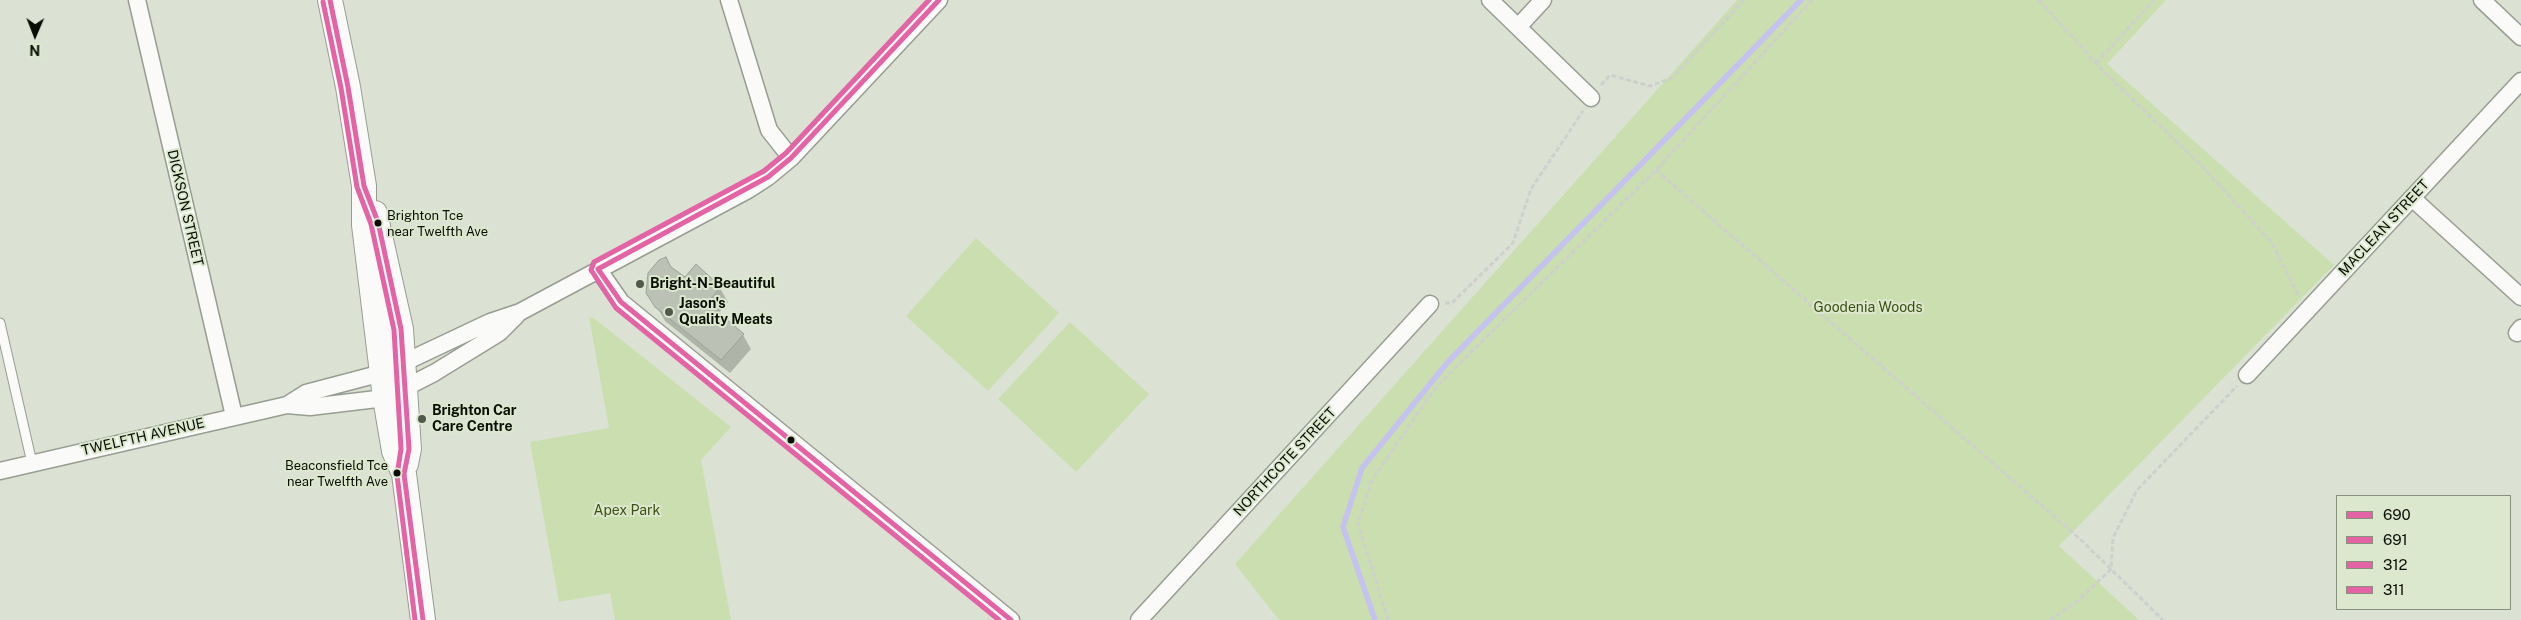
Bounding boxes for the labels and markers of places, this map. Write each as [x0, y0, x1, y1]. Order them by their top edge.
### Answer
place label: Brighton Tce near Twelfth Ave [387, 208, 488, 239]
marker: Brighton Tce near Twelfth Ave [373, 218, 383, 228]
place label: Bright-N-Beautiful [650, 276, 775, 292]
marker: Bright-N-Beautiful [634, 278, 646, 290]
place label: Jason's Quality Meats [679, 296, 773, 328]
marker: Jason's Quality Meats [663, 306, 675, 318]
place label: Brighton Car Care Centre [432, 403, 517, 436]
marker: Brighton Car Care Centre [416, 413, 428, 425]
unlabelled marker [786, 435, 796, 445]
place label: Beaconsfield Tce near Twelfth Ave [285, 458, 388, 489]
marker: Beaconsfield Tce near Twelfth Ave [392, 468, 402, 478]

